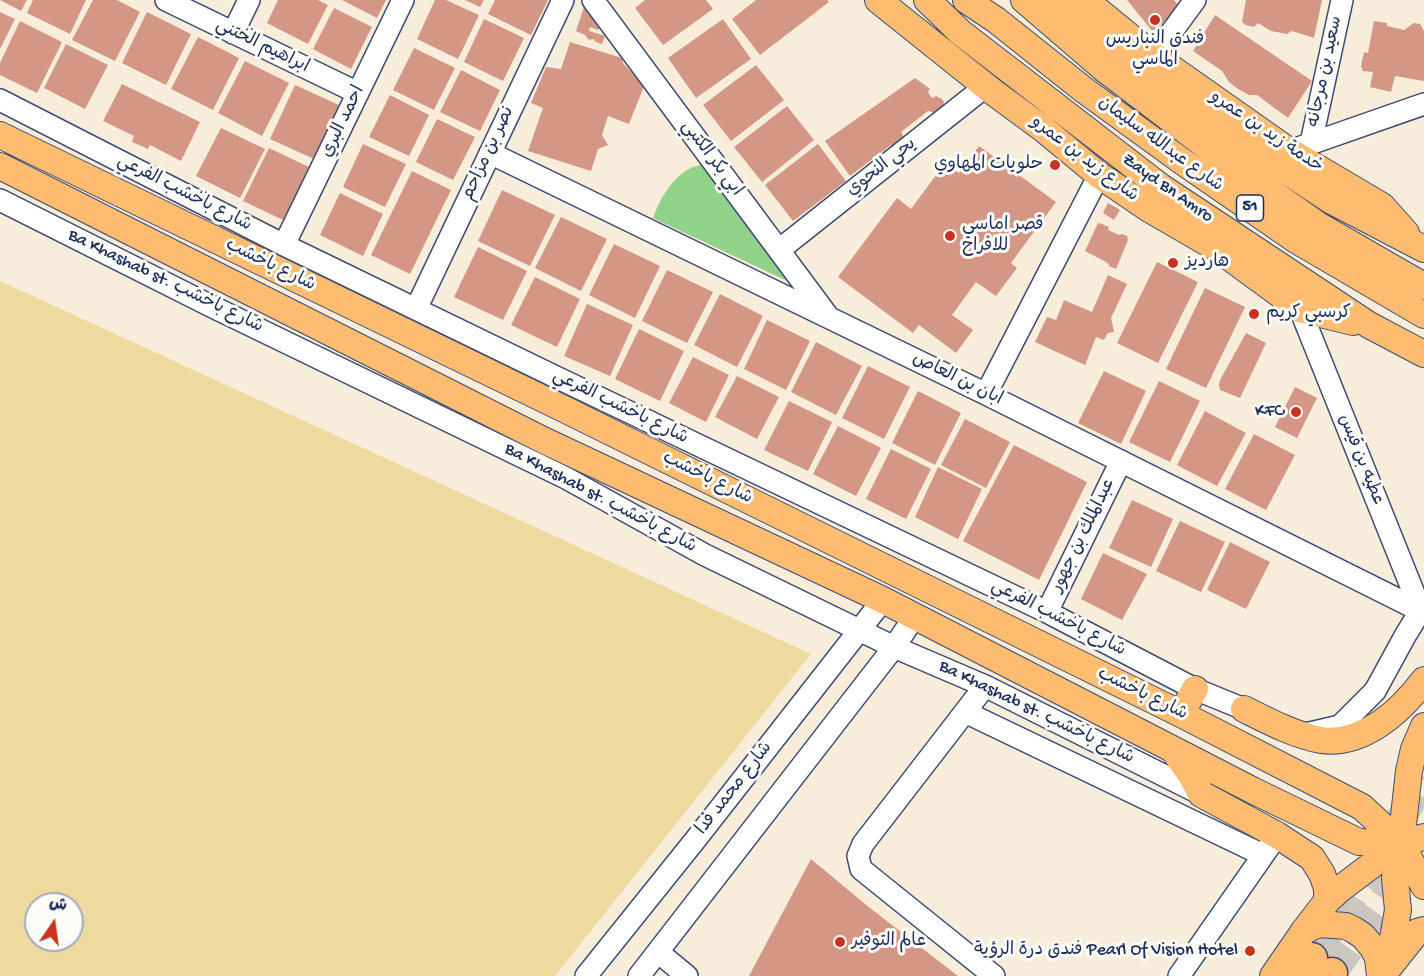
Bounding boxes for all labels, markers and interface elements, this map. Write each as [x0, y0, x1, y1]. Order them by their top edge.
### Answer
marker: فندق النباريس الماسي [1148, 13, 1162, 27]
street label: سعيد بن مرجانه [1304, 14, 1348, 130]
street label: ابراهيم الختني [212, 15, 312, 79]
place label: فندق النباريس الماسي [1106, 29, 1204, 72]
street label: احمد البري [317, 83, 371, 161]
street label: خدمة زيد بن عمرو [1205, 87, 1327, 179]
street label: شارع عبدالله سليمان [1093, 92, 1227, 198]
street label: نصر بن مزاحم [458, 104, 520, 204]
street label: شارع زيد بن عمرو [1026, 113, 1142, 207]
street label: ابي بكر الكتبي [676, 117, 746, 201]
street label: يحي النحوي [843, 134, 921, 202]
street label: Zayd Bn Amro [1117, 150, 1217, 228]
street label: شارع باخشب الفرعي [113, 151, 255, 237]
place label: حلويات المهاوي [934, 154, 1043, 176]
marker: حلويات المهاوي [1048, 158, 1062, 172]
road number: 51 [1236, 195, 1264, 221]
place label: قصر اماسي للافراح [962, 215, 1044, 258]
street label: Ba Khashab st. شارع باخشب [64, 225, 266, 339]
marker: قصر اماسي للافراح [943, 229, 957, 243]
street label: شارع باخشب [221, 235, 319, 297]
place label: هارديز [1185, 252, 1229, 274]
marker: هارديز [1166, 256, 1180, 270]
place label: كرسبي كريم [1266, 303, 1351, 325]
marker: كرسبي كريم [1247, 307, 1261, 321]
street label: ابان بن العاص [908, 349, 1006, 411]
street label: شارع باخشب الفرعي [549, 366, 691, 450]
place label: KFC [1255, 401, 1284, 423]
marker: KFC [1289, 405, 1303, 419]
street label: عطيه بن قيس [1332, 412, 1388, 508]
street label: Ba Khashab st. شارع باخشب [500, 439, 700, 559]
street label: شارع باخشب [658, 448, 756, 510]
street label: عبدالملك بن جهور [1047, 476, 1121, 596]
street label: شارع باخشب الفرعي [987, 576, 1129, 662]
street label: Ba Khashab st. شارع باخشب [935, 656, 1137, 770]
street label: شارع باخشب [1093, 664, 1191, 726]
street label: شارع محمد فدا [692, 738, 778, 840]
north arrow [24, 892, 84, 952]
text: ش [47, 895, 68, 917]
place label: عالم التوفير [852, 931, 926, 953]
marker: عالم التوفير [833, 935, 847, 949]
place label: فندق درة الرؤية Pearl Of Vision Hotel [974, 940, 1238, 962]
marker: فندق درة الرؤية Pearl Of Vision Hotel [1243, 944, 1257, 958]

